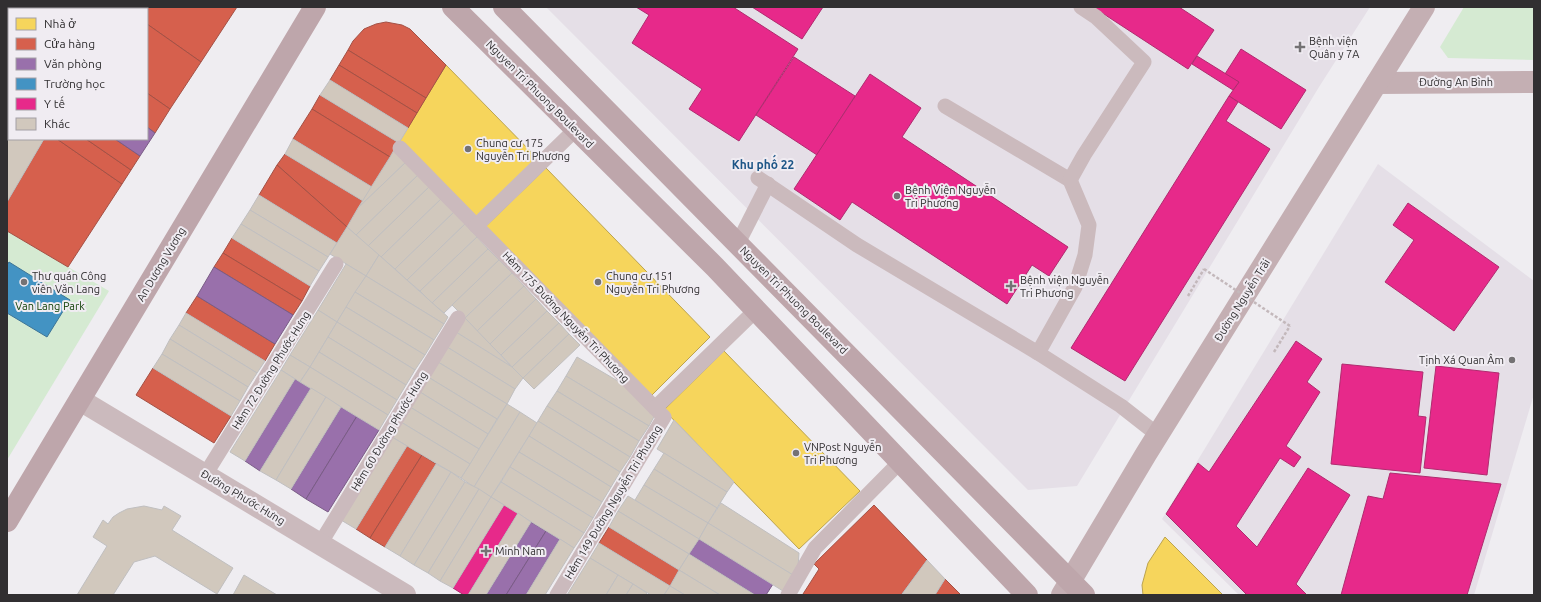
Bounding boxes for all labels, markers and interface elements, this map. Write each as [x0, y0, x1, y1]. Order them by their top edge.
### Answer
legend [8, 8, 148, 140]
text: Nhà ở [44, 17, 76, 30]
place label: Bệnh viện Quân y 7A [1309, 35, 1360, 60]
text: Cửa hàng [44, 37, 95, 50]
street label: Nguyen Tri Phuong Boulevard [484, 38, 596, 150]
marker: Bệnh viện Quân y 7A [1294, 41, 1306, 53]
text: Văn phòng [44, 57, 102, 70]
street label: Đường An Bình [1419, 76, 1493, 88]
text: Trường học [44, 77, 105, 91]
text: Y tế [44, 96, 65, 110]
text: Khác [44, 117, 70, 130]
place label: Chung cư 175 Nguyễn Tri Phương [476, 137, 570, 162]
marker: Chung cư 175 Nguyễn Tri Phương [463, 144, 473, 154]
district label: Khu phố 22 [732, 154, 795, 171]
place label: Bệnh Viện Nguyễn Tri Phương [905, 183, 996, 209]
marker: Bệnh Viện Nguyễn Tri Phương [892, 191, 902, 201]
street label: An Dương Vương [134, 225, 188, 303]
street label: Nguyen Tri Phuong Boulevard [738, 244, 850, 356]
street label: Hẻm 175 Đường Nguyễn Tri Phương [500, 249, 632, 385]
street label: Đường Nguyễn Trãi [1211, 256, 1272, 343]
place label: Thư quán Công viên Văn Lang [32, 270, 106, 295]
place label: Chung cư 151 Nguyễn Tri Phương [606, 270, 700, 295]
place label: Bệnh viện Nguyễn Tri Phương [1020, 273, 1109, 299]
marker: Thư quán Công viên Văn Lang [19, 277, 29, 287]
marker: Chung cư 151 Nguyễn Tri Phương [593, 277, 603, 287]
marker: Bệnh viện Nguyễn Tri Phương [1005, 280, 1017, 292]
park label: Van Lang Park [15, 300, 85, 312]
street label: Hẻm 72 Đường Phước Hưng [230, 309, 312, 431]
place label: Tịnh Xá Quan Âm [1419, 353, 1504, 367]
marker: Tịnh Xá Quan Âm [1507, 355, 1517, 365]
street label: Hẻm 60 Đường Phước Hưng [349, 369, 429, 493]
street label: Hẻm 149 Đường Nguyễn Tri Phương [562, 423, 664, 581]
place label: VNPost Nguyễn Tri Phương [804, 440, 881, 466]
marker: VNPost Nguyễn Tri Phương [791, 448, 801, 458]
street label: Đường Phước Hưng [199, 467, 287, 527]
marker: Minh Nam [480, 545, 492, 557]
place label: Minh Nam [495, 545, 545, 557]

